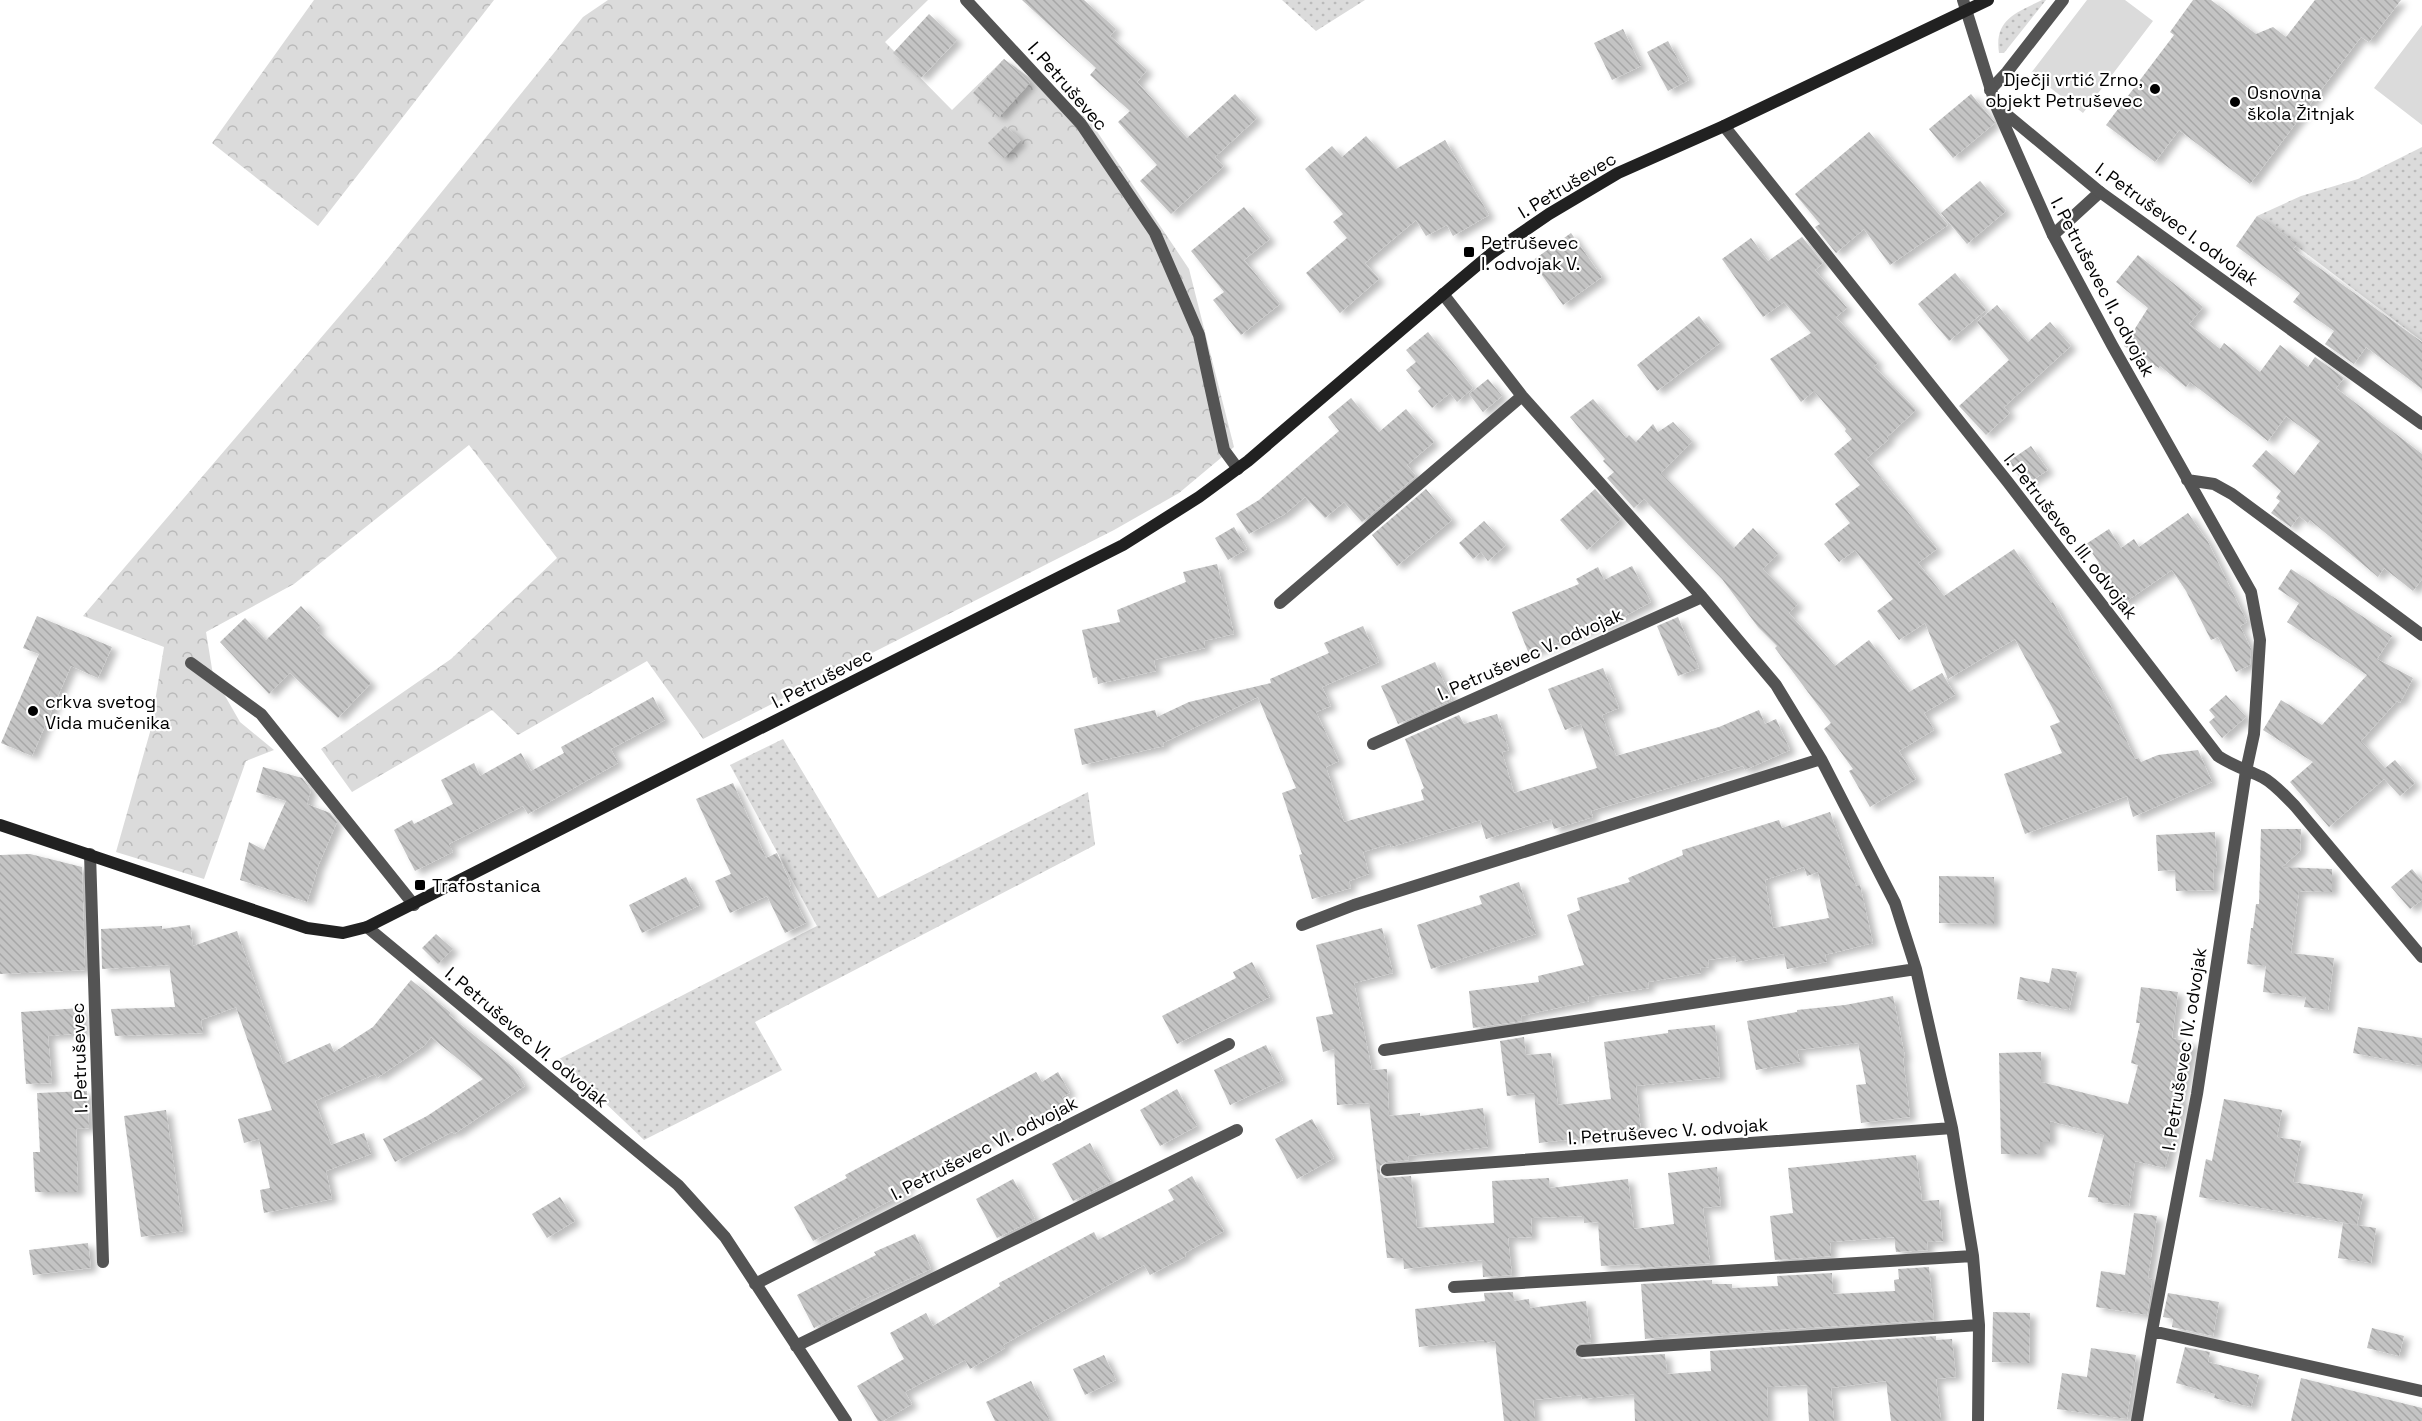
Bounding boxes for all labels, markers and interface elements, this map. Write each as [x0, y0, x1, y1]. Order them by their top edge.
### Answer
street label: I. Petruševec [1023, 37, 1113, 135]
place label: Dječji vrtić Zrno, objekt Petruševec [1985, 68, 2143, 112]
place label: Osnovna škola Žitnjak [2247, 81, 2355, 125]
marker: Dječji vrtić Zrno, objekt Petruševec [2148, 82, 2162, 96]
marker: Osnovna škola Žitnjak [2228, 95, 2242, 109]
street label: I. Petruševec [1514, 147, 1620, 223]
street label: I. Petruševec I. odvojak [2091, 157, 2263, 291]
street label: I. Petruševec II. odvojak [2046, 193, 2160, 381]
place label: Petruševec I. odvojak V. [1481, 231, 1580, 275]
marker: Petruševec I. odvojak V. [1462, 245, 1476, 259]
street label: I. Petruševec III. odvojak [1999, 448, 2143, 624]
street label: I. Petruševec V. odvojak [1434, 603, 1627, 705]
street label: I. Petruševec [768, 643, 876, 713]
place label: crkva svetog Vida mučenika [45, 690, 170, 734]
marker: crkva svetog Vida mučenika [26, 704, 40, 718]
place label: Trafostanica [432, 874, 541, 897]
marker: Trafostanica [413, 878, 427, 892]
street label: I. Petruševec IV. odvojak [2157, 945, 2211, 1152]
street label: I. Petruševec VI. odvojak [440, 962, 614, 1112]
street label: I. Petruševec [66, 1002, 92, 1114]
street label: I. Petruševec VI. odvojak [887, 1091, 1082, 1205]
street label: I. Petruševec V. odvojak [1567, 1113, 1769, 1149]

